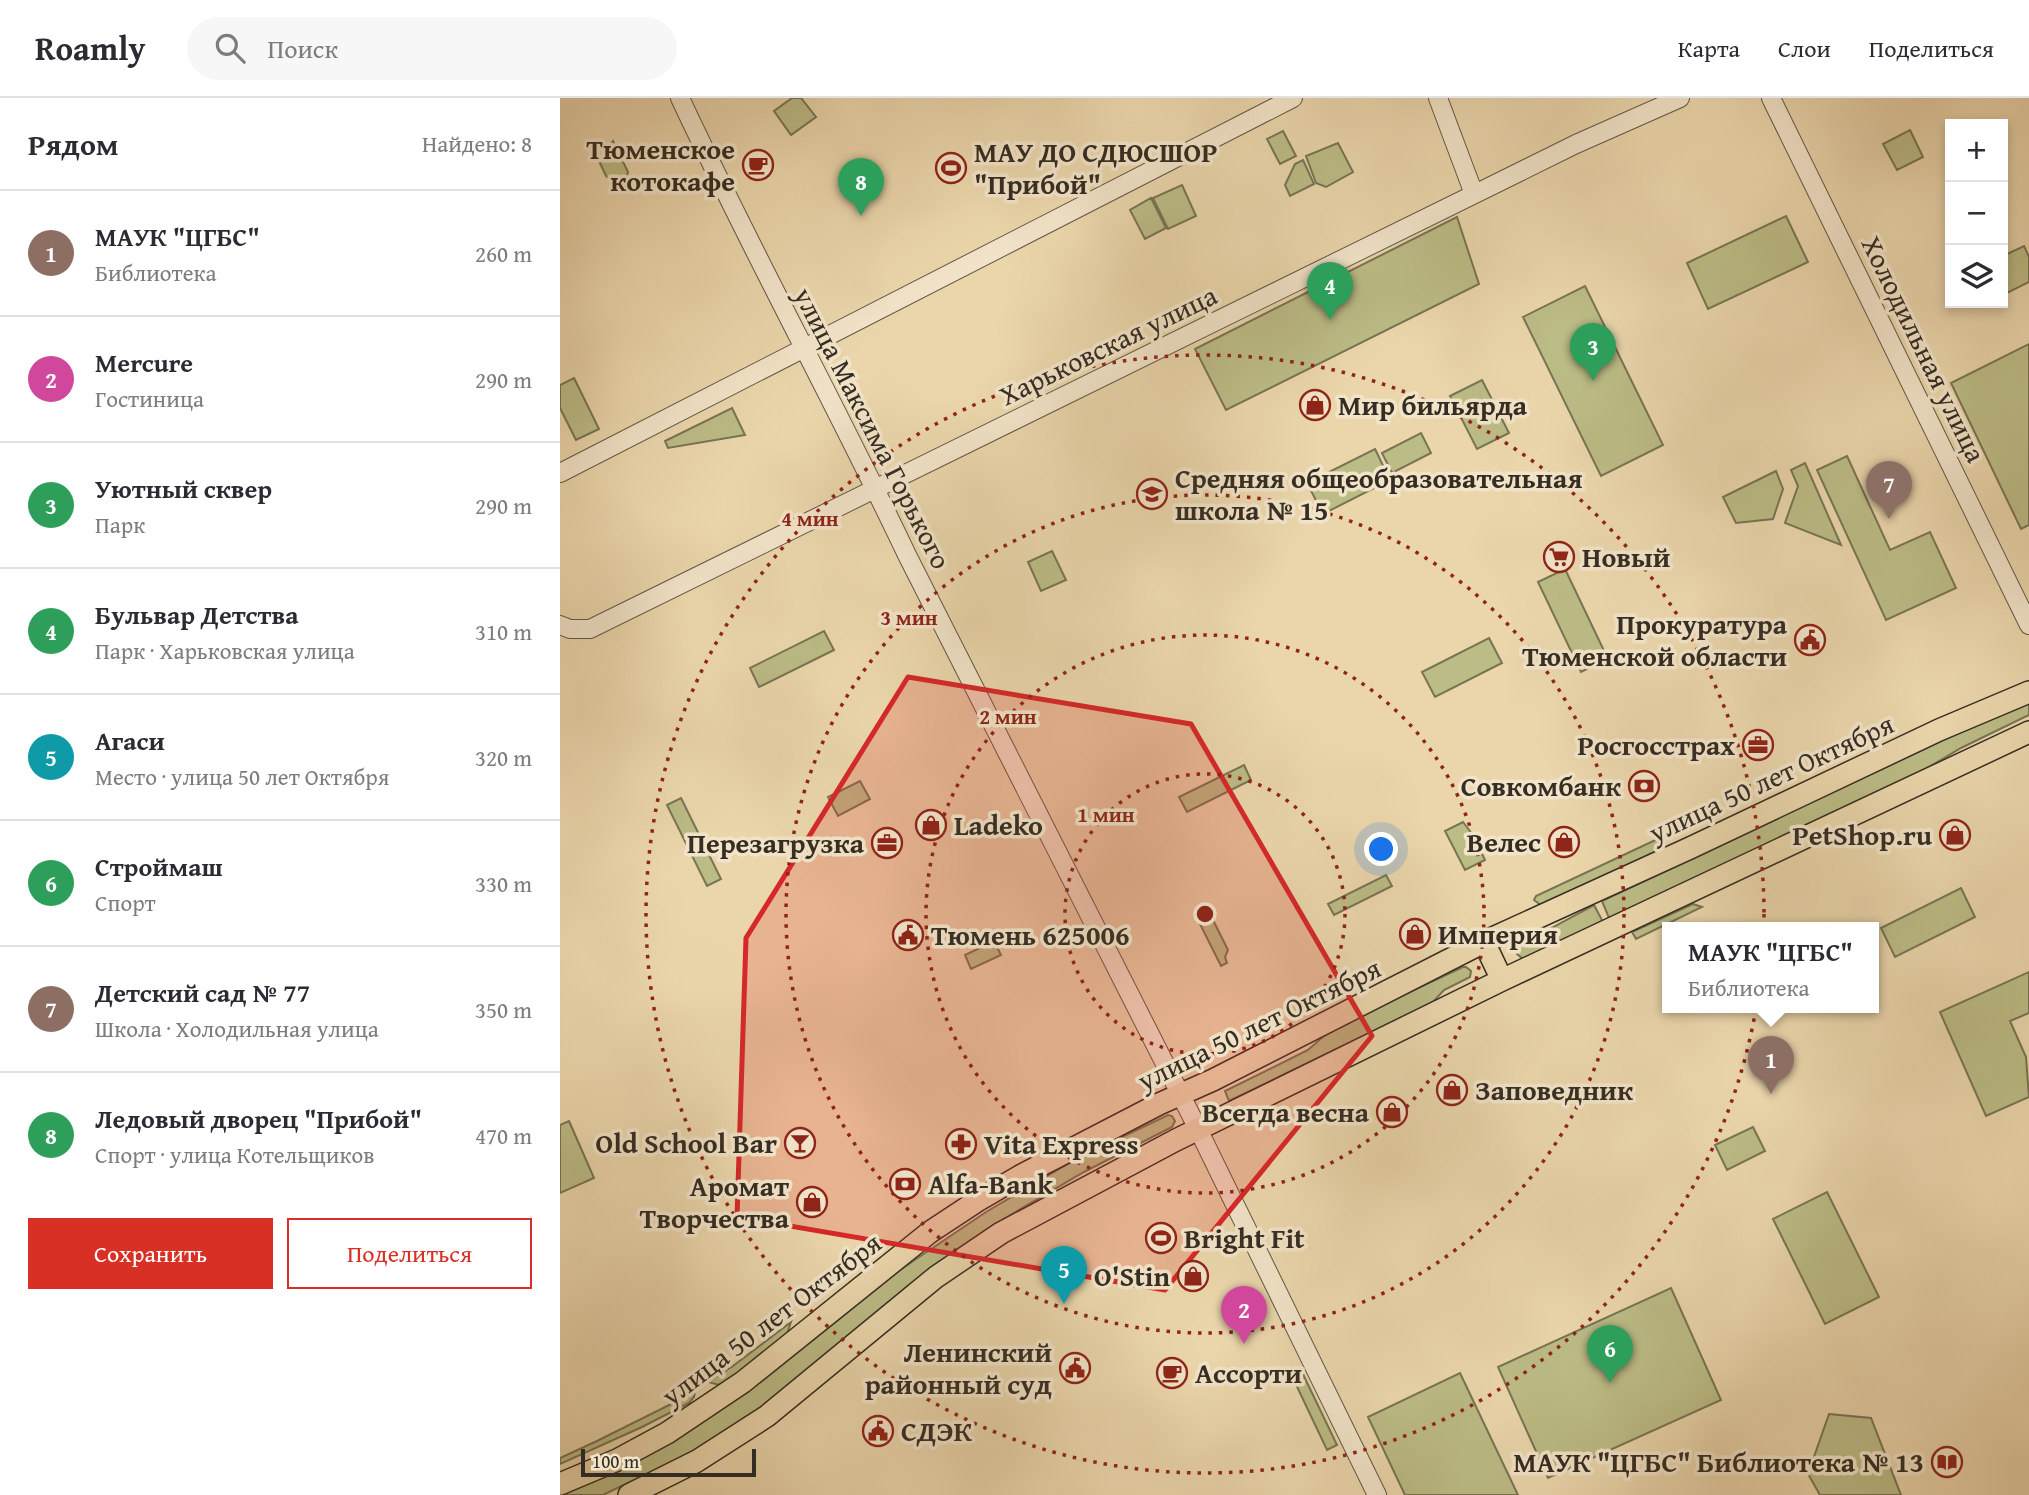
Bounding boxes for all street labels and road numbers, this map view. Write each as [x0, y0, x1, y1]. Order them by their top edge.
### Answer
street label: Холодильная улица [1852, 229, 1997, 470]
street label: Харьковская улица [992, 274, 1224, 415]
street label: улица Максима Горького [784, 279, 962, 576]
street label: улица 50 лет Октября [1641, 703, 1900, 853]
street label: улица 50 лет Октября [1129, 947, 1387, 1101]
street label: улица 50 лет Октября [651, 1222, 889, 1416]

